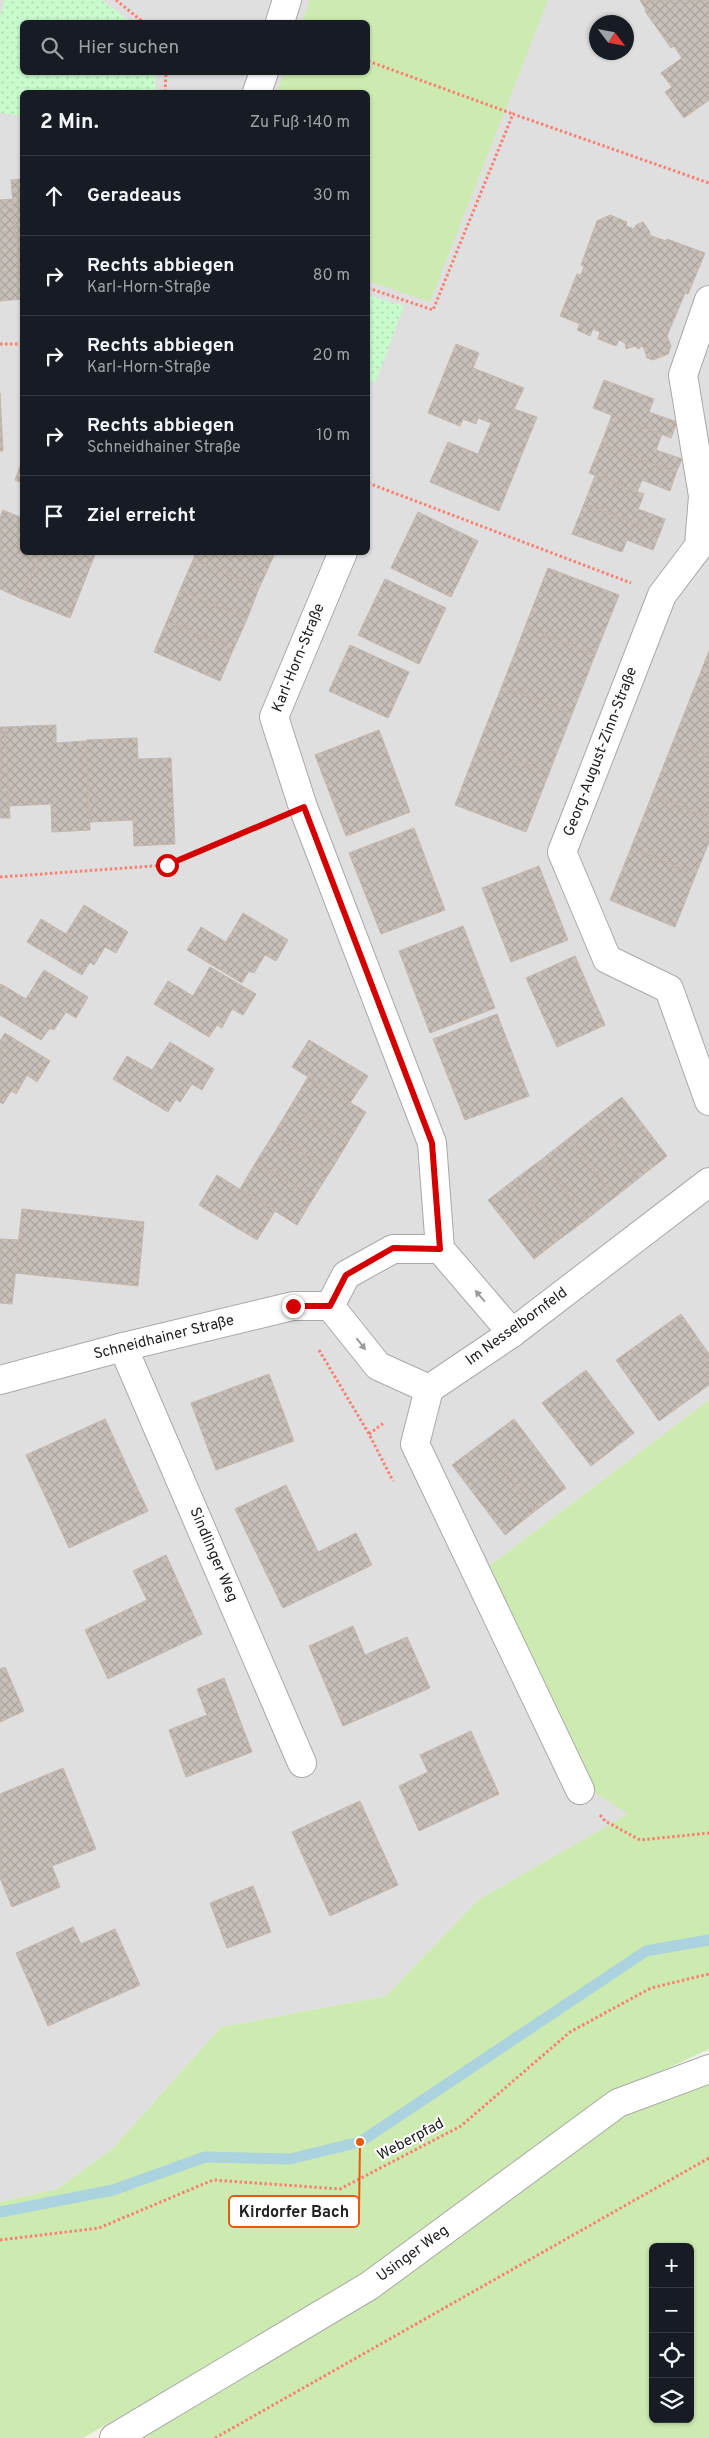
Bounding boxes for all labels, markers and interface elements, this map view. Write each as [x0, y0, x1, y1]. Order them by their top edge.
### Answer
north arrow [589, 15, 634, 60]
search box [20, 20, 370, 75]
icon: search [38, 34, 66, 62]
text: Hier suchen [78, 36, 179, 60]
text: 2 Min. [40, 109, 99, 136]
text: Zu Fuß · 140 m [250, 113, 350, 133]
icon: ahead [40, 182, 68, 210]
text: Geradeaus [87, 184, 182, 208]
text: 30 m [313, 186, 350, 206]
text: Rechts abbiegen [87, 254, 235, 278]
icon: right [40, 262, 68, 290]
text: 80 m [313, 266, 350, 286]
text: Karl-Horn-Straße [87, 278, 211, 298]
text: Rechts abbiegen [87, 334, 235, 358]
icon: right [40, 342, 68, 370]
text: 20 m [313, 346, 350, 366]
text: Karl-Horn-Straße [87, 358, 211, 378]
text: Rechts abbiegen [87, 414, 235, 438]
icon: right [40, 422, 68, 450]
text: 10 m [316, 426, 350, 446]
text: Schneidhainer Straße [87, 438, 241, 458]
icon: arrive [40, 502, 68, 530]
text: Ziel erreicht [87, 504, 196, 528]
street label: Karl-Horn-Straße [269, 601, 329, 715]
street label: Georg-August-Zinn-Straße [560, 665, 642, 839]
route start [156, 854, 179, 877]
street label: Im Nesselbornfeld [462, 1284, 572, 1370]
one-way arrow [475, 1289, 486, 1302]
route end [282, 1295, 305, 1318]
street label: Schneidhainer Straße [92, 1311, 236, 1365]
one-way arrow [355, 1337, 366, 1350]
street label: Sindlinger Weg [185, 1505, 241, 1605]
street label: Weberpfad [374, 2115, 448, 2165]
callout: Kirdorfer Bach [229, 2196, 359, 2227]
text: Kirdorfer Bach [239, 2203, 349, 2223]
street label: Usinger Weg [373, 2221, 453, 2287]
map controls [649, 2243, 694, 2423]
button: + [649, 2243, 694, 2288]
button: − [649, 2288, 694, 2333]
button: locate [649, 2333, 694, 2378]
button: layers [649, 2378, 694, 2423]

